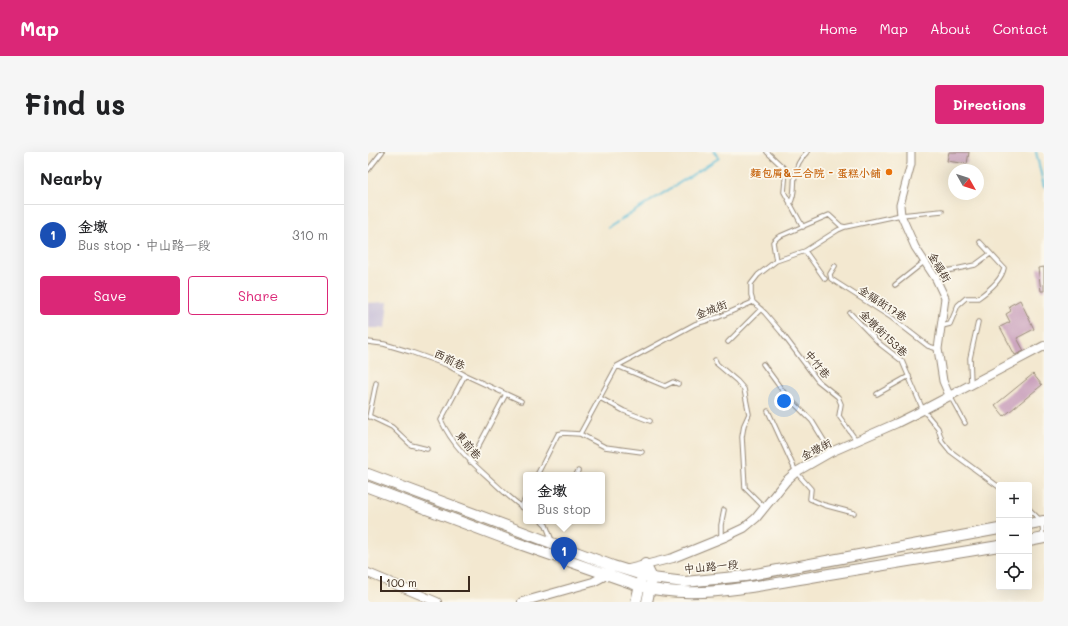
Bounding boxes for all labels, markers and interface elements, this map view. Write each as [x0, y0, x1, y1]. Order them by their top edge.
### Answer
text: Map [20, 16, 59, 41]
text: Home [819, 19, 857, 38]
text: Map [879, 19, 908, 38]
text: About [930, 19, 971, 38]
text: Contact [993, 19, 1048, 38]
button: Directions [935, 85, 1044, 124]
text: Find us [24, 86, 125, 122]
north arrow [948, 164, 984, 200]
place label: 麵包屑&三合院 - 蛋糕小舖 [750, 165, 881, 180]
text: Nearby [40, 167, 102, 189]
marker: 麵包屑&三合院 - 蛋糕小舖 [884, 167, 894, 177]
text: 金墩 [78, 216, 108, 236]
text: 1 [50, 226, 56, 243]
text: 310 m [292, 226, 328, 243]
text: Bus stop · 中山路一段 [78, 236, 210, 253]
street label: 金福街 [925, 249, 955, 286]
button: Save [40, 276, 180, 315]
button: Share [188, 276, 328, 315]
street label: 金福街17巷 [856, 282, 910, 324]
street label: 金城街 [693, 296, 730, 322]
street label: 金墩街153巷 [857, 306, 911, 360]
street label: 西前巷 [432, 345, 468, 373]
street label: 中竹巷 [802, 346, 834, 382]
your location [774, 391, 794, 411]
street label: 東前巷 [453, 428, 485, 462]
street label: 金墩街 [798, 434, 835, 463]
popup [523, 472, 605, 524]
text: 金墩 [537, 480, 567, 500]
map controls [996, 482, 1032, 590]
button: + [996, 482, 1032, 518]
text: Bus stop [537, 500, 591, 517]
button: − [996, 518, 1032, 554]
pin: 1 [551, 537, 577, 570]
button: locate [996, 554, 1032, 590]
street label: 中山路一段 [683, 556, 739, 576]
scale bar [380, 574, 470, 593]
text: 100 m [386, 575, 417, 590]

